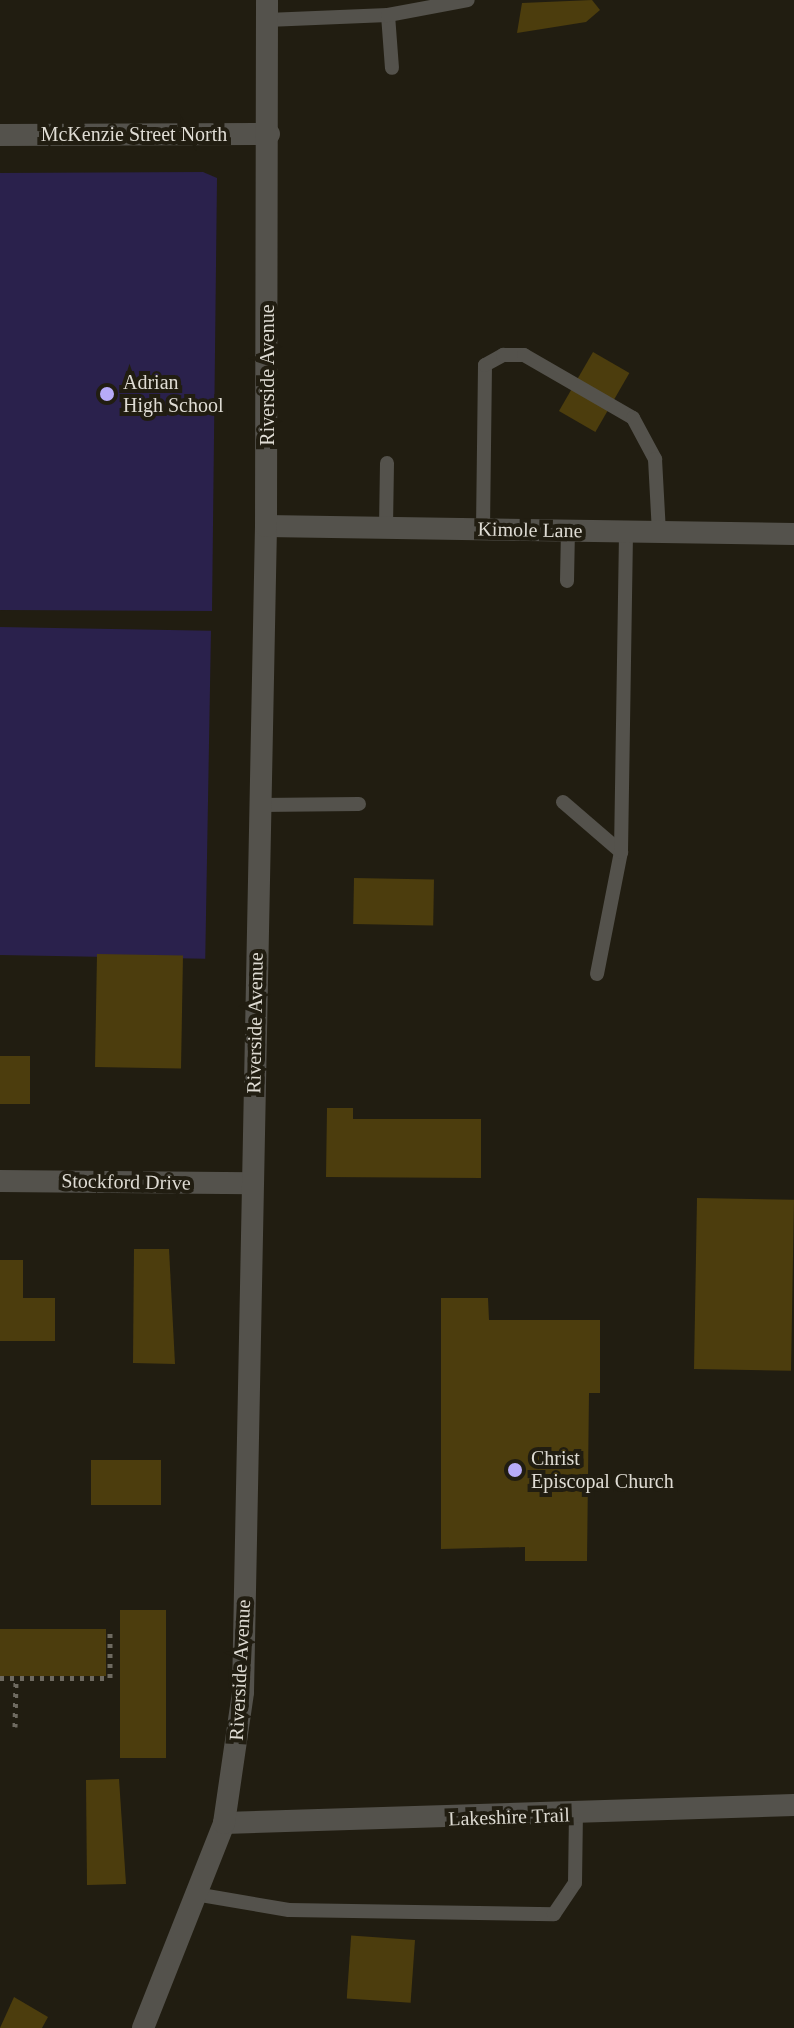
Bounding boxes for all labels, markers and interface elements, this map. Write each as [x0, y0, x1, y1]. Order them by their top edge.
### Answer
street label: McKenzie Street North [41, 122, 227, 146]
street label: Riverside Avenue [255, 304, 279, 446]
place label: Adrian High School [123, 370, 224, 417]
marker: Adrian High School [98, 385, 116, 403]
street label: Kimole Lane [477, 517, 583, 543]
street label: Riverside Avenue [242, 952, 268, 1094]
street label: Stockford Drive [61, 1169, 191, 1195]
place label: Christ Episcopal Church [531, 1446, 674, 1493]
marker: Christ Episcopal Church [506, 1461, 524, 1479]
street label: Riverside Avenue [224, 1598, 256, 1742]
street label: Lakeshire Trail [448, 1803, 570, 1831]

